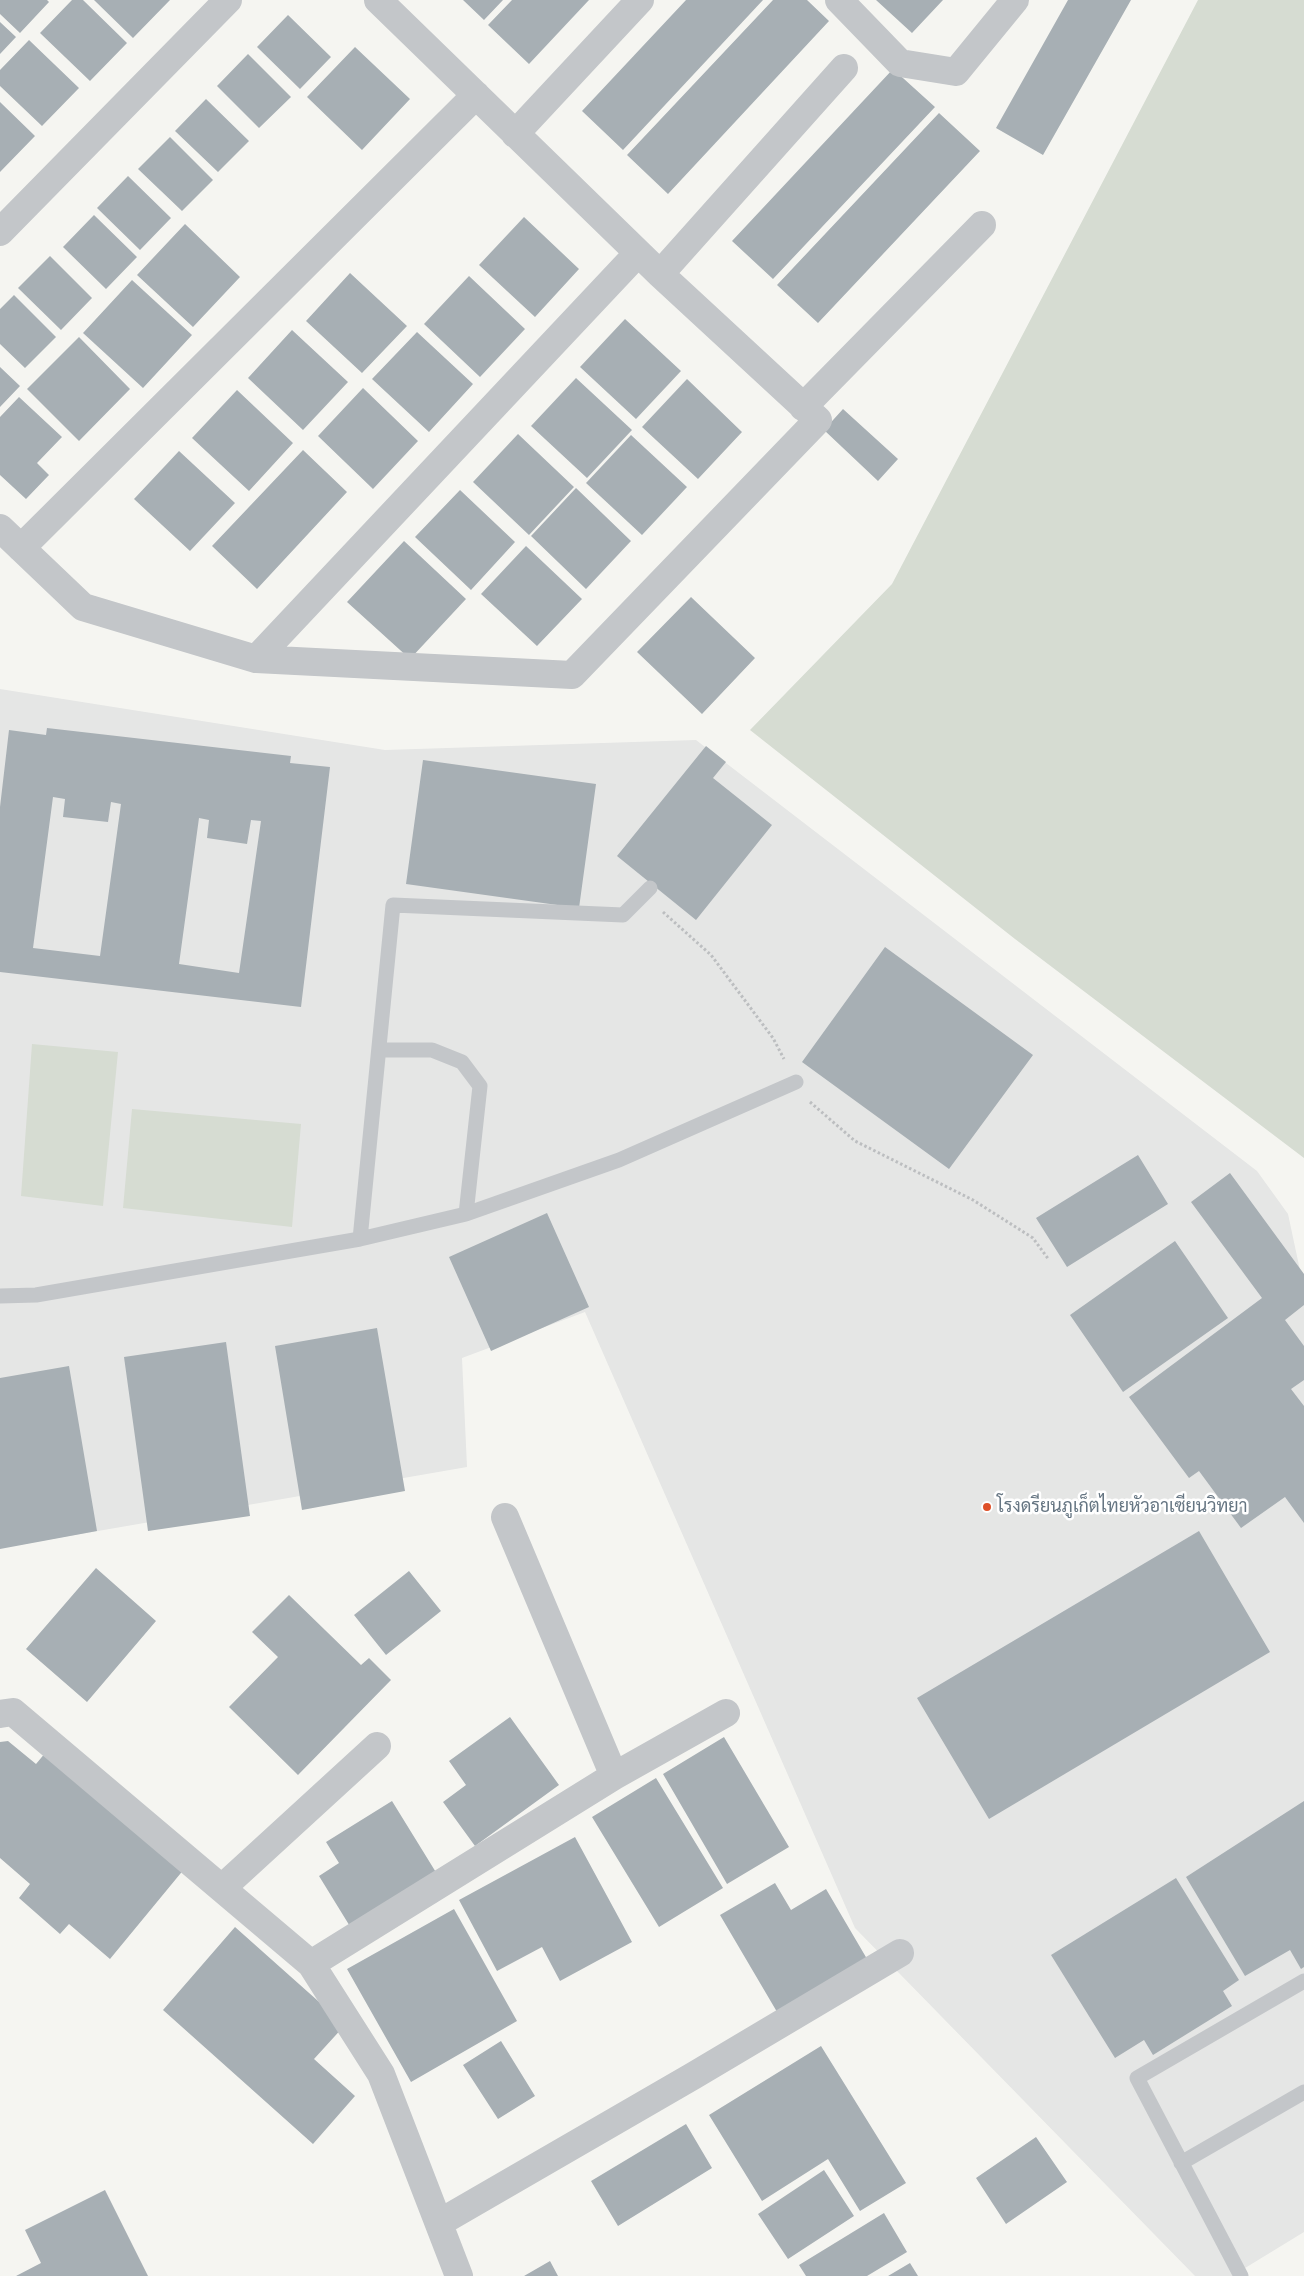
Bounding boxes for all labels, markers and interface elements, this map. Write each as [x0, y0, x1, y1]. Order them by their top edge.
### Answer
place label: โรงดรียนภูเก็ตไทยหัวอาเซียนวิทยา [997, 1496, 1247, 1518]
marker: โรงดรียนภูเก็ตไทยหัวอาเซียนวิทยา [981, 1501, 993, 1513]

